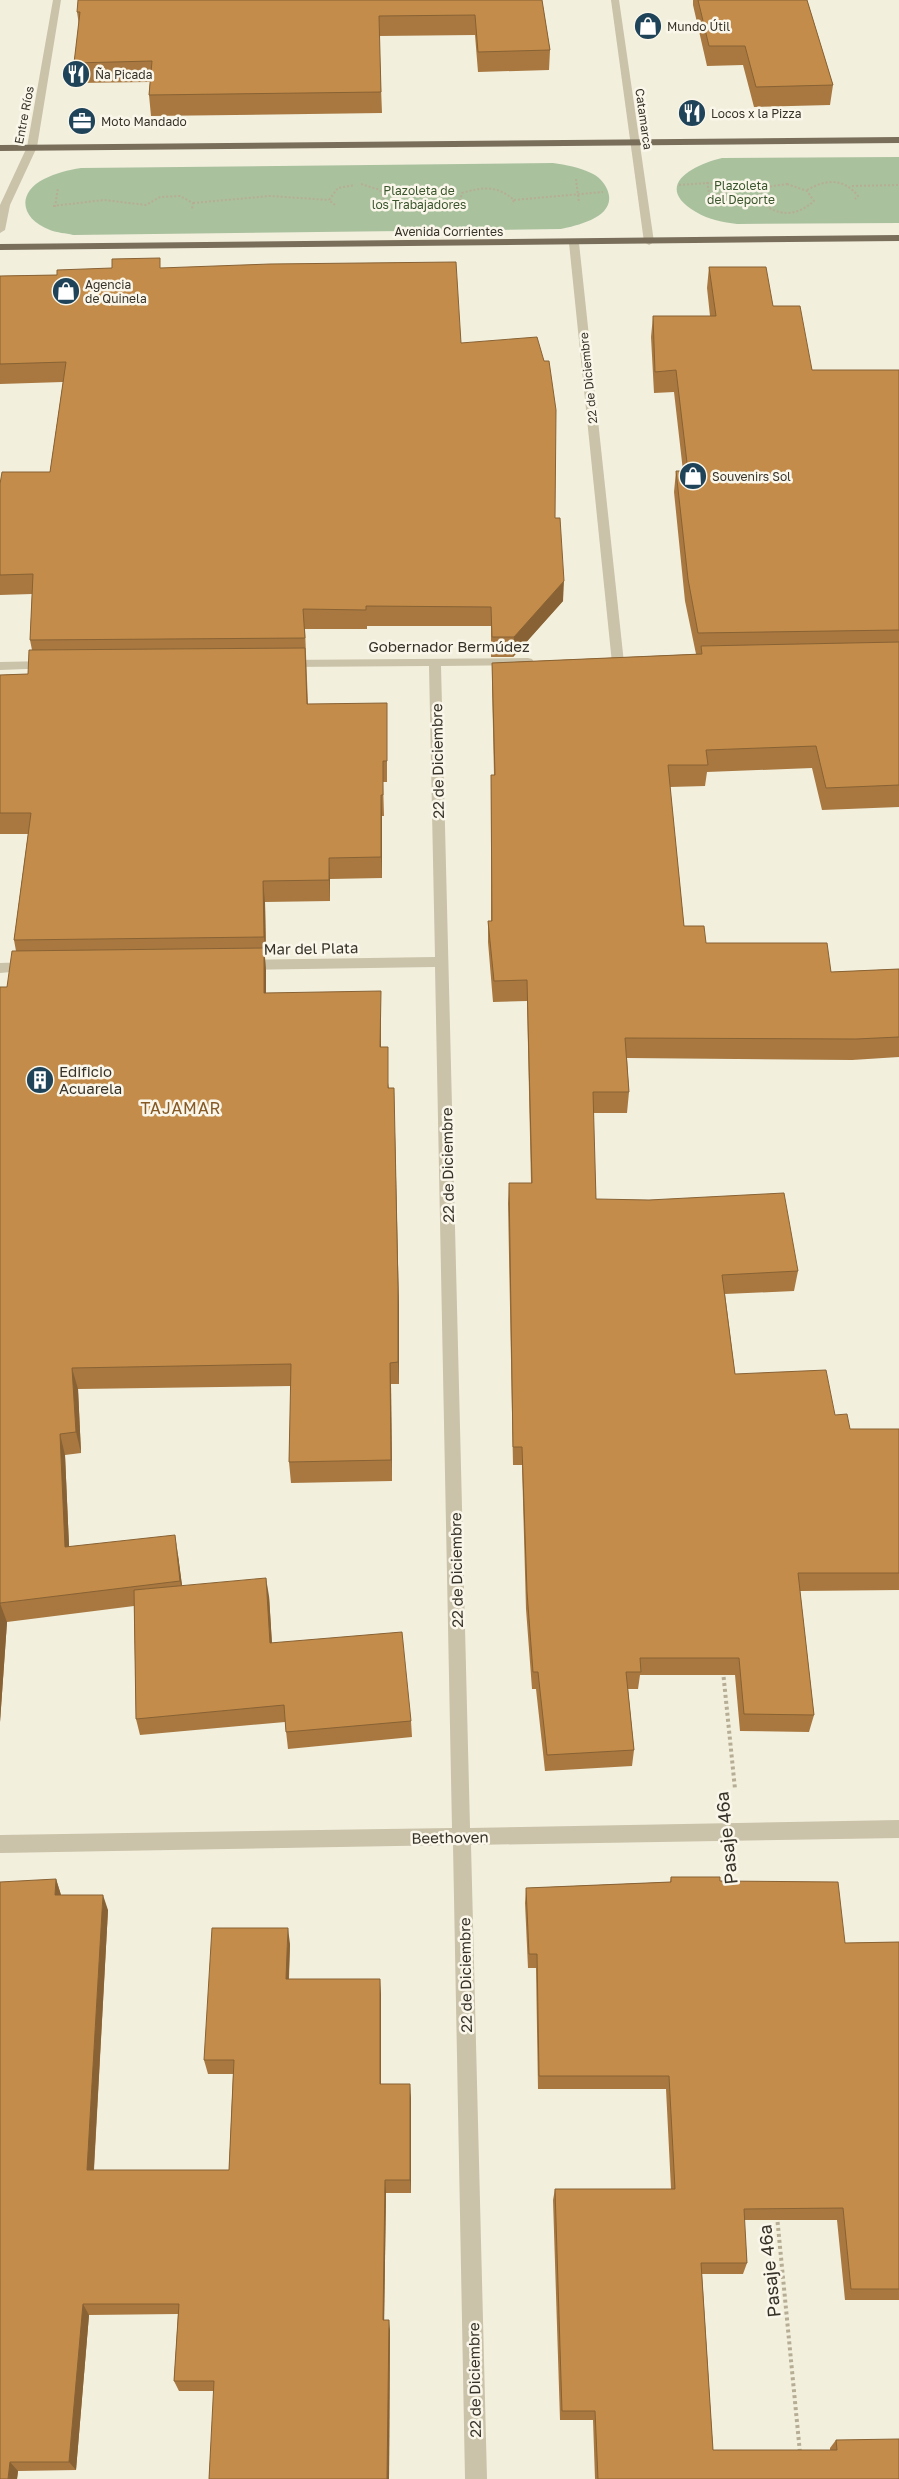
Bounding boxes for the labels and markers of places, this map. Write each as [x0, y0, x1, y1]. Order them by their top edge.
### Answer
shop icon: Mundo Útil [633, 11, 663, 41]
place label: Mundo Útil [667, 19, 730, 34]
restaurant icon: Ña Picada [61, 59, 91, 89]
place label: Ña Picada [95, 67, 152, 82]
restaurant icon: Locos x la Pizza [677, 98, 707, 128]
office icon: Moto Mandado [67, 106, 97, 136]
place label: Locos x la Pizza [711, 106, 801, 121]
place label: Moto Mandado [101, 114, 187, 129]
shop icon: Agencia de Quinela [51, 276, 81, 306]
place label: Agencia de Quinela [85, 277, 147, 306]
shop icon: Souvenirs Sol [678, 461, 708, 491]
place label: Souvenirs Sol [712, 469, 791, 484]
place label: Edificio Acuarela [59, 1062, 122, 1097]
building icon: Edificio Acuarela [25, 1065, 55, 1095]

